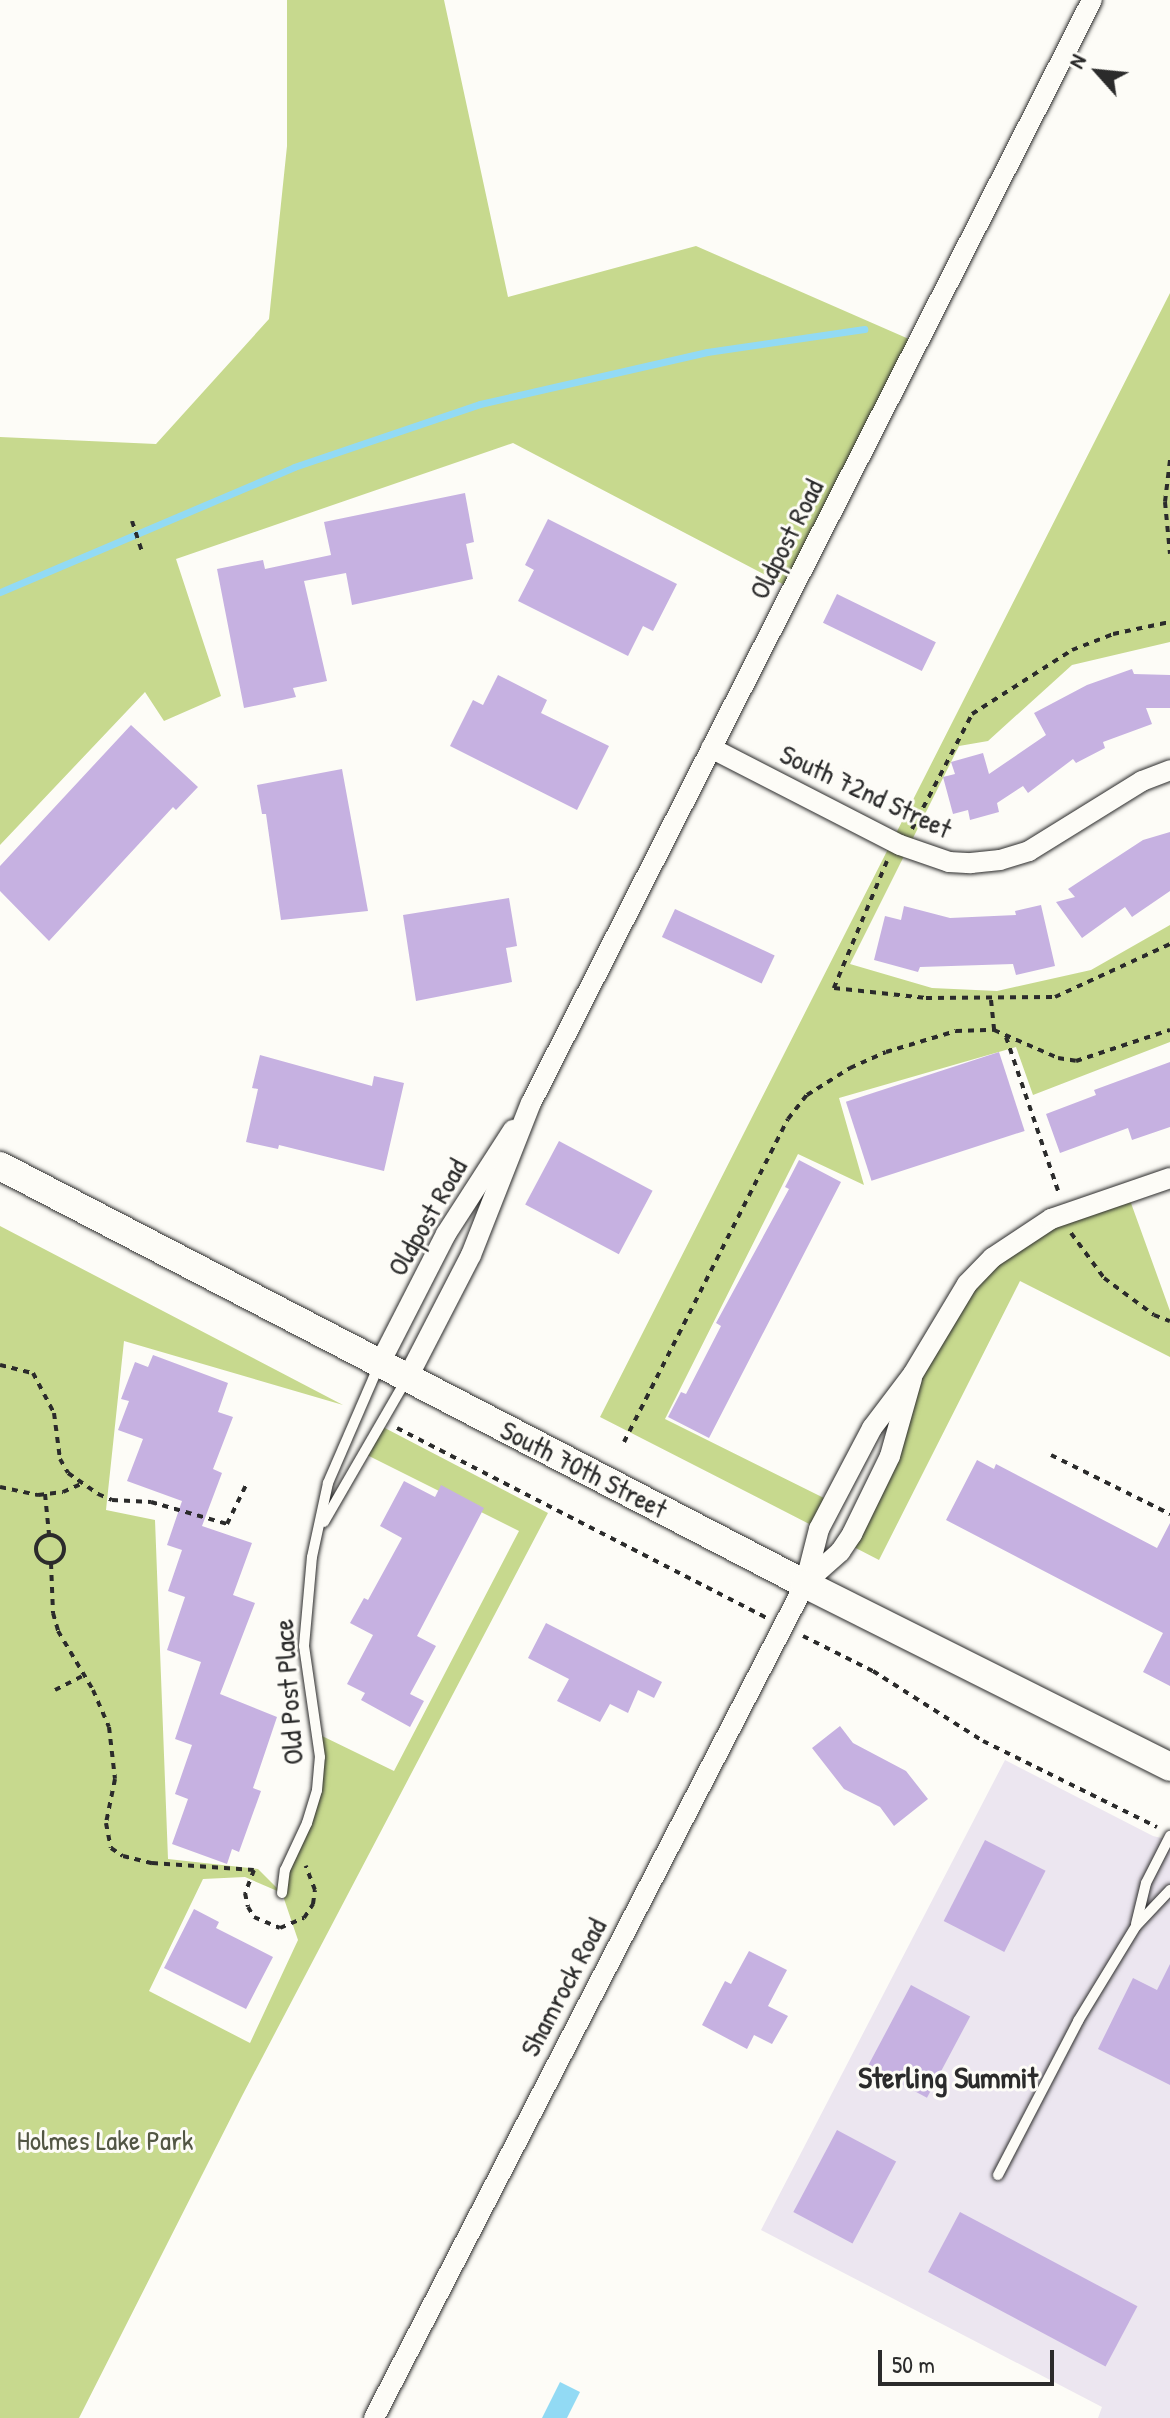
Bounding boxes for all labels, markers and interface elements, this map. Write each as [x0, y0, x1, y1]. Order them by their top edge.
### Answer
north arrow [1058, 32, 1138, 112]
text: N [1061, 49, 1093, 73]
street label: Oldpost Road [742, 473, 830, 605]
street label: South 72nd Street [775, 737, 957, 845]
street label: Oldpost Road [380, 1152, 474, 1282]
street label: South 70th Street [495, 1413, 673, 1525]
street label: Old Post Place [266, 1618, 310, 1766]
street label: Shamrock Road [513, 1912, 613, 2062]
district label: Sterling Summit [858, 2059, 1038, 2095]
park label: Holmes Lake Park [17, 2123, 193, 2157]
scale bar [882, 2334, 1058, 2384]
text: 50 m [892, 2348, 935, 2380]

